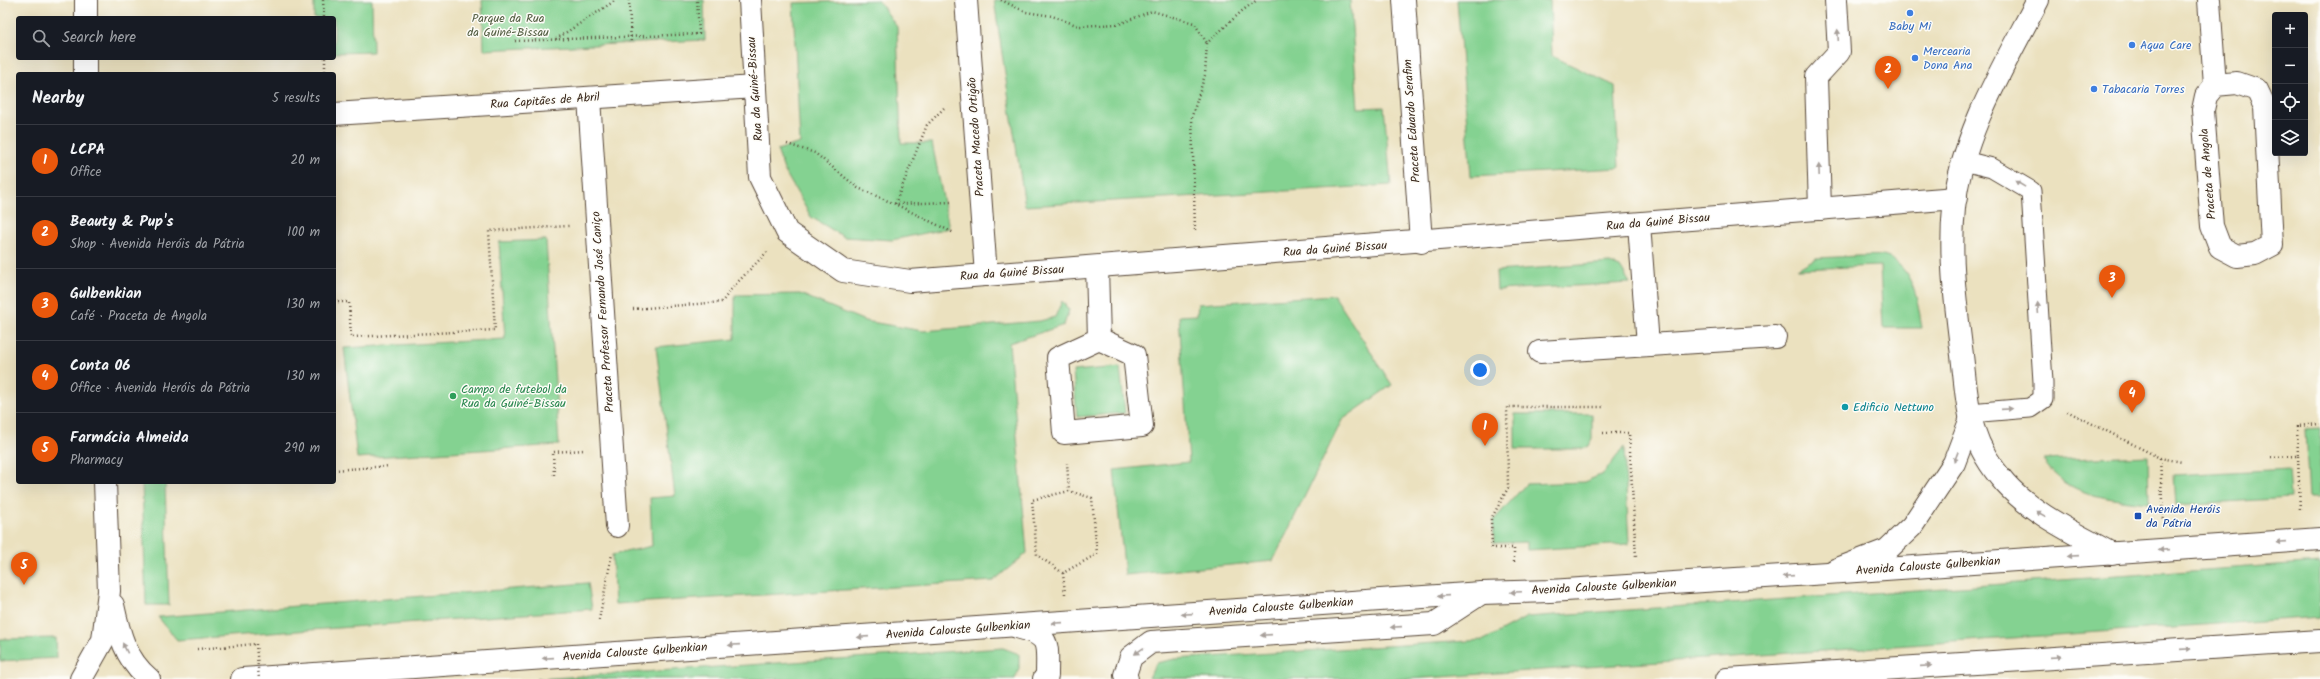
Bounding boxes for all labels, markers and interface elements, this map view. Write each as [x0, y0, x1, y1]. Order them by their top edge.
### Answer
marker: Baby Mi [1905, 8, 1915, 18]
park label: Parque da Rua da Guiné-Bissau [467, 9, 549, 42]
map controls [2272, 12, 2308, 156]
button: + [2272, 12, 2308, 48]
search box [16, 16, 336, 60]
place label: Baby Mi [1889, 17, 1932, 36]
text: Search here [62, 26, 136, 50]
icon: search [30, 27, 52, 49]
one-way arrow [1835, 28, 1841, 41]
street label: Rua da Guiné-Bissau [742, 36, 768, 142]
place label: Aqua Care [2140, 36, 2192, 55]
marker: Aqua Care [2127, 40, 2137, 50]
place label: Mercearia Dona Ana [1923, 42, 1973, 75]
button: − [2272, 48, 2308, 84]
marker: Mercearia Dona Ana [1910, 53, 1920, 63]
pin: 2 [1875, 56, 1901, 89]
street label: Praceta Eduardo Serafim [1398, 58, 1426, 183]
street label: Praceta Macedo Ortigão [962, 77, 990, 197]
place label: Tabacaria Torres [2102, 80, 2185, 99]
marker: Tabacaria Torres [2089, 84, 2099, 94]
button: locate [2272, 84, 2308, 120]
text: Nearby [32, 85, 84, 112]
text: 5 results [272, 88, 320, 109]
street label: Rua Capitães de Abril [490, 88, 600, 114]
button: layers [2272, 120, 2308, 156]
street label: Praceta de Angola [2195, 127, 2221, 220]
text: LCPA [70, 138, 105, 162]
text: 1 [43, 150, 47, 171]
text: 20 m [290, 150, 320, 171]
text: Office [70, 162, 101, 183]
one-way arrow [1816, 163, 1822, 176]
one-way arrow [2014, 181, 2026, 188]
street label: Rua da Guiné Bissau [1605, 208, 1711, 236]
text: Beauty & Pup's [70, 210, 173, 234]
street label: Praceta Professor Fernando José Caniço [586, 211, 620, 413]
text: 2 [41, 222, 49, 243]
text: 100 m [287, 222, 320, 243]
text: Shop · Avenida Heróis da Pátria [70, 234, 245, 255]
street label: Rua da Guiné Bissau [1282, 236, 1388, 262]
street label: Rua da Guiné Bissau [959, 260, 1065, 286]
pin: 3 [2099, 265, 2125, 298]
text: Gulbenkian [70, 282, 142, 306]
text: 3 [41, 294, 49, 315]
text: 130 m [286, 294, 320, 315]
one-way arrow [2035, 302, 2042, 314]
text: Café · Praceta de Angola [70, 306, 207, 327]
text: Conta 06 [70, 354, 130, 378]
your location [1470, 360, 1490, 380]
text: 4 [41, 366, 49, 387]
text: 130 m [286, 366, 320, 387]
text: Office · Avenida Heróis da Pátria [70, 378, 250, 399]
place label: Campo de futebol da Rua da Guiné-Bissau [461, 380, 567, 413]
pin: 4 [2119, 380, 2145, 413]
marker: Campo de futebol da Rua da Guiné-Bissau [448, 391, 458, 401]
place label: Edificio Nettuno [1853, 398, 1934, 417]
marker: Edificio Nettuno [1840, 402, 1850, 412]
one-way arrow [2001, 406, 2013, 413]
pin: 1 [1472, 413, 1498, 446]
text: Farmácia Almeida [70, 426, 189, 450]
text: 5 [42, 438, 48, 459]
text: 290 m [284, 438, 320, 459]
text: Pharmacy [70, 450, 123, 471]
one-way arrow [1953, 452, 1959, 464]
place label: Avenida Heróis da Pátria [2146, 500, 2220, 533]
one-way arrow [2036, 511, 2047, 517]
marker: Avenida Heróis da Pátria [2133, 511, 2143, 521]
one-way arrow [2275, 538, 2287, 545]
one-way arrow [2158, 546, 2170, 553]
street label: Avenida Calouste Gulbenkian [1855, 551, 2001, 581]
pin: 5 [11, 552, 37, 585]
one-way arrow [2067, 553, 2079, 560]
one-way arrow [1782, 572, 1794, 579]
street label: Avenida Calouste Gulbenkian [1531, 574, 1677, 600]
one-way arrow [1509, 589, 1522, 595]
street label: Avenida Calouste Gulbenkian [1208, 592, 1354, 622]
one-way arrow [1436, 592, 1449, 599]
one-way arrow [1181, 610, 1193, 617]
street label: Avenida Calouste Gulbenkian [885, 615, 1031, 645]
one-way arrow [1051, 619, 1063, 626]
one-way arrow [1390, 623, 1402, 630]
one-way arrow [1260, 632, 1272, 639]
one-way arrow [857, 633, 869, 640]
street label: Avenida Calouste Gulbenkian [562, 637, 708, 667]
one-way arrow [728, 642, 740, 649]
one-way arrow [122, 643, 128, 654]
one-way arrow [2180, 646, 2192, 653]
one-way arrow [1134, 647, 1144, 655]
one-way arrow [2050, 654, 2062, 661]
one-way arrow [541, 655, 554, 661]
one-way arrow [1920, 662, 1932, 669]

